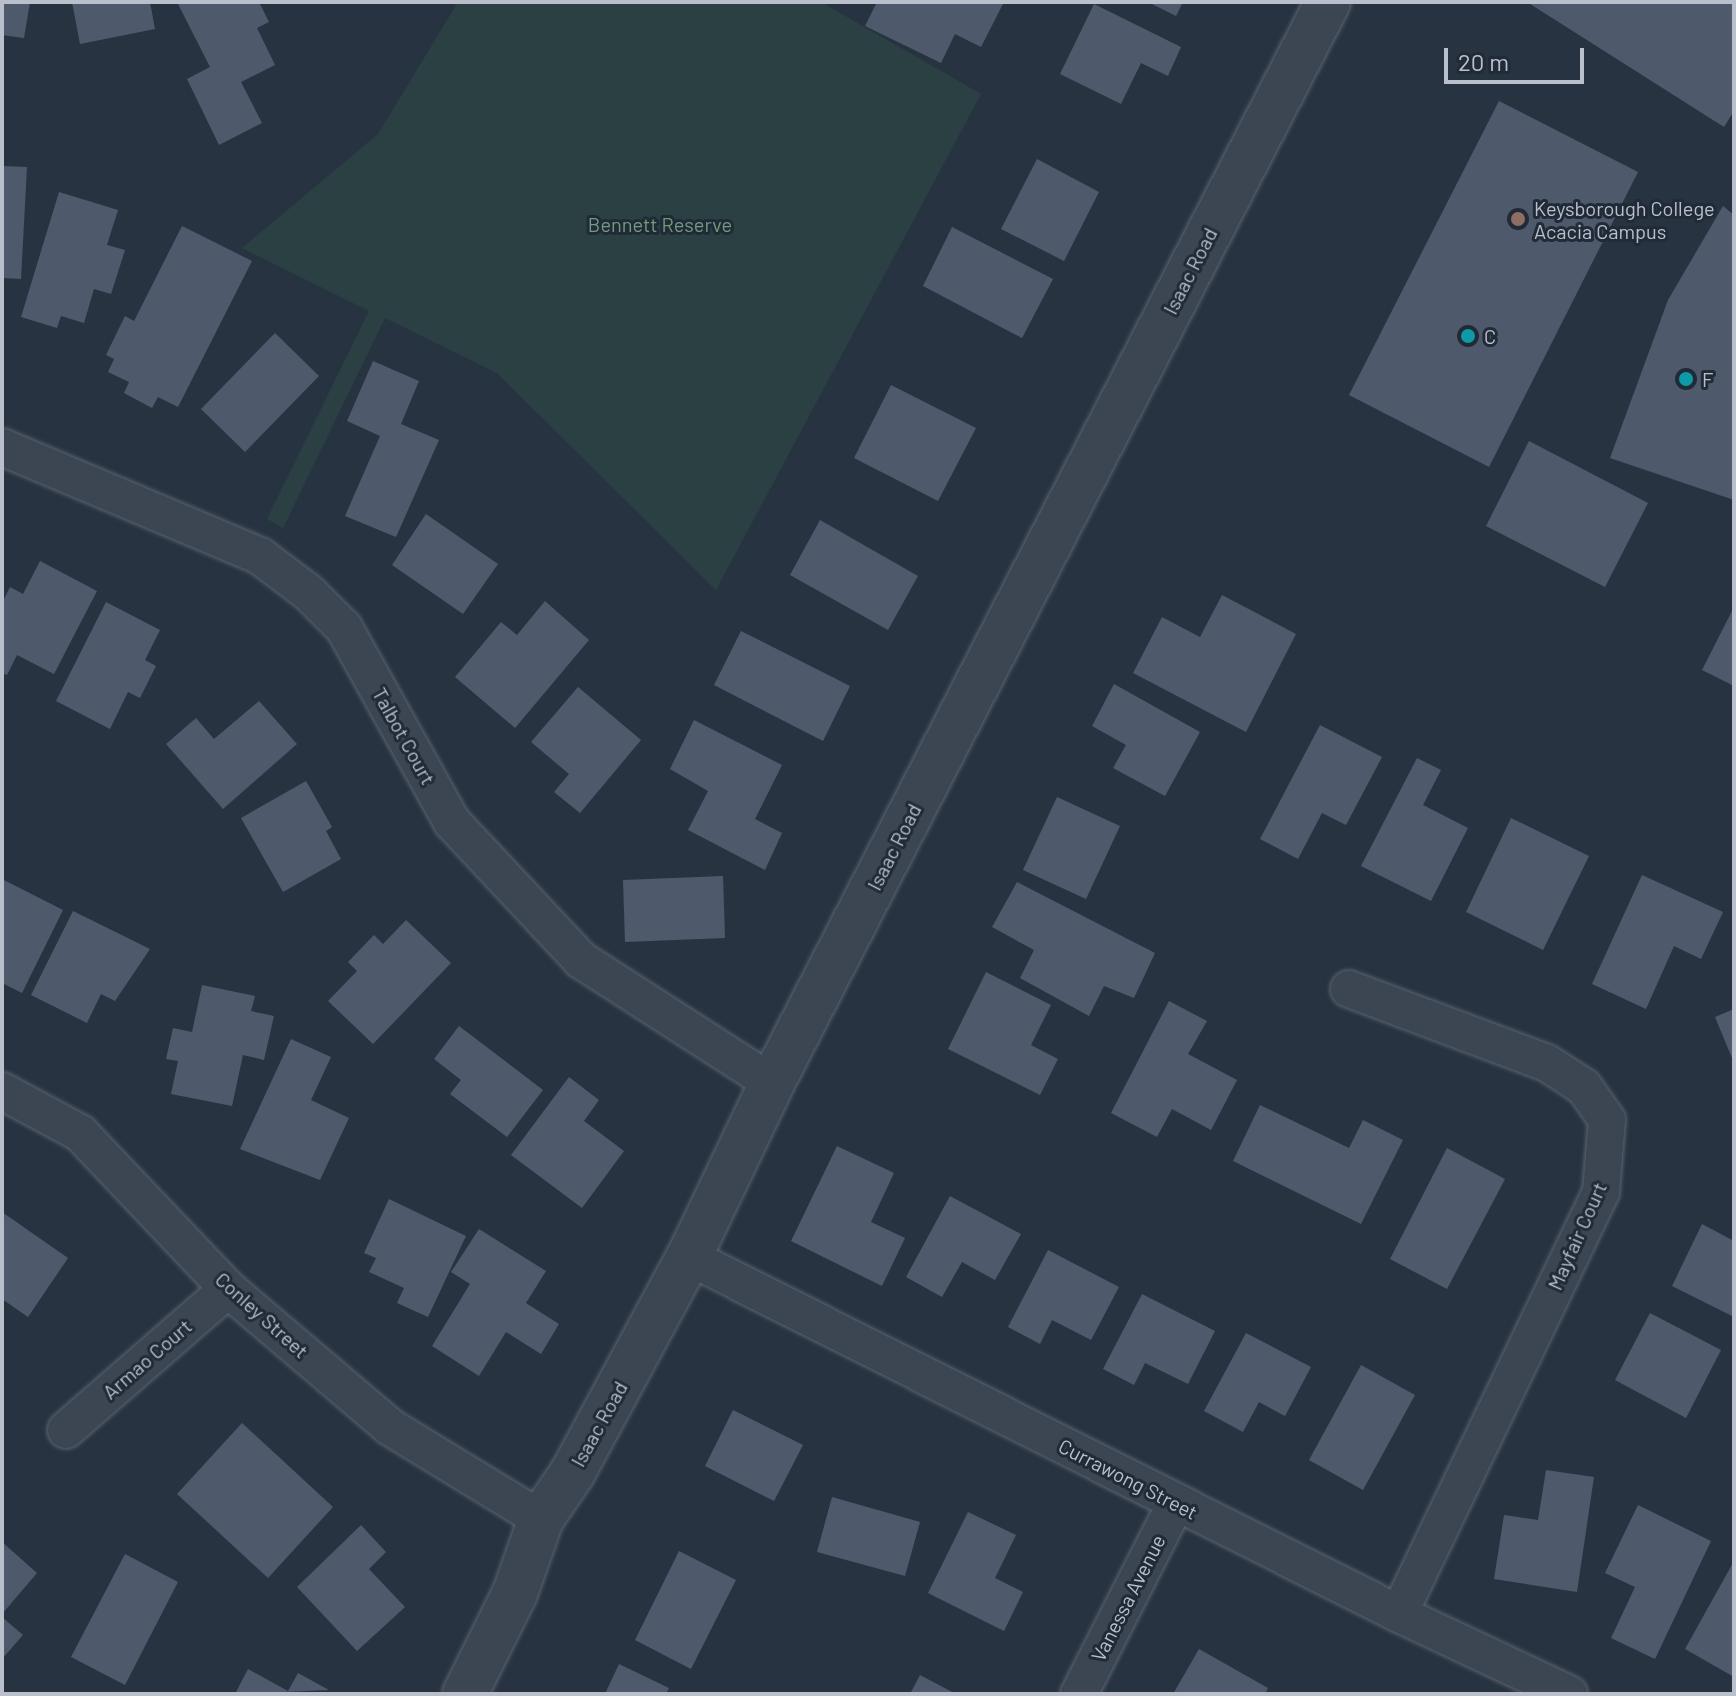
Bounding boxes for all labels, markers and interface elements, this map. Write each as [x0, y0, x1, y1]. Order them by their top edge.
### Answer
scale bar [1448, 32, 1588, 82]
text: 20 m [1458, 47, 1509, 76]
place label: Keysborough College Acacia Campus [1534, 196, 1715, 243]
marker: Keysborough College Acacia Campus [1509, 210, 1527, 228]
park label: Bennett Reserve [588, 212, 732, 236]
street label: Isaac Road [1158, 224, 1222, 318]
place label: C [1484, 324, 1496, 348]
marker: C [1459, 327, 1477, 345]
place label: F [1702, 367, 1713, 391]
marker: F [1677, 370, 1695, 388]
street label: Talbot Court [367, 683, 441, 789]
street label: Isaac Road [862, 800, 926, 894]
street label: Mayfair Court [1543, 1178, 1611, 1294]
street label: Conley Street [211, 1267, 313, 1363]
street label: Armao Court [98, 1314, 196, 1404]
street label: Isaac Road [566, 1377, 632, 1471]
street label: Currawong Street [1055, 1434, 1201, 1524]
street label: Vanessa Avenue [1086, 1531, 1170, 1665]

